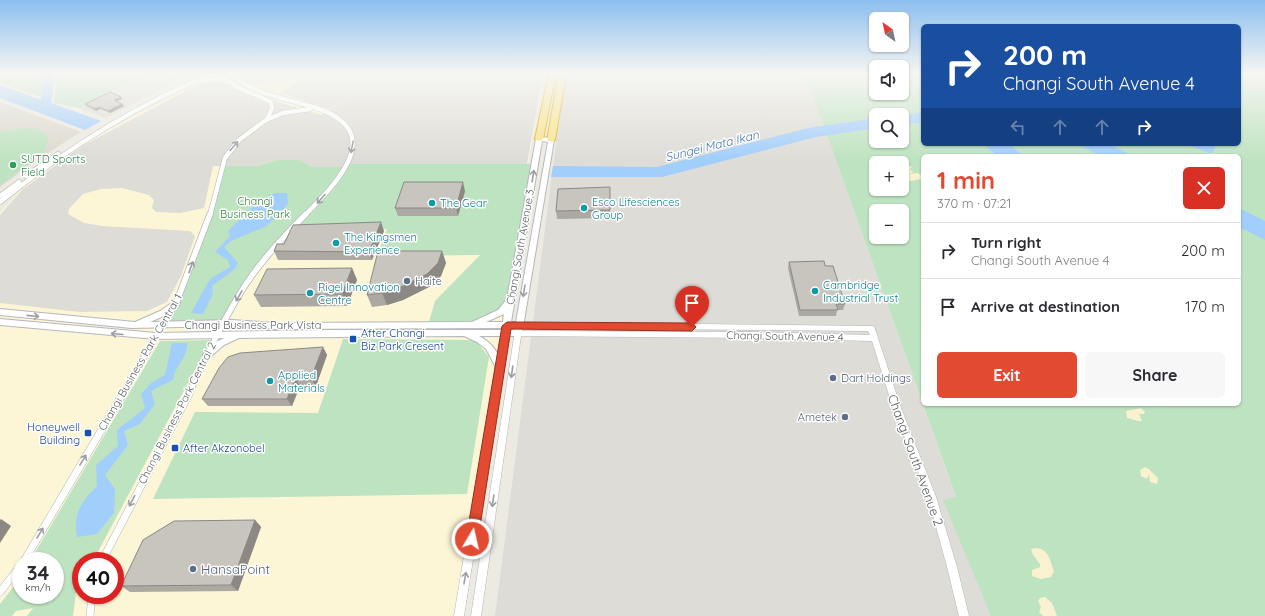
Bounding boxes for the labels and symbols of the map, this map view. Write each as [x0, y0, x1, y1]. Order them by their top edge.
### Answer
north arrow [869, 12, 909, 52]
water label: Sungei Mata Ikan [664, 126, 761, 164]
one-way arrow [230, 140, 239, 151]
one-way arrow [347, 140, 355, 153]
place label: SUTD Sports Field [21, 152, 85, 179]
marker: SUTD Sports Field [8, 160, 18, 170]
one-way arrow [529, 170, 537, 183]
street label: Changi South Avenue 3 [503, 188, 537, 306]
park label: Changi Business Park [220, 194, 290, 221]
one-way arrow [316, 194, 326, 204]
place label: Esco Lifesciences Group [592, 195, 680, 222]
place label: The Gear [440, 196, 488, 210]
marker: The Gear [427, 198, 437, 208]
marker: Esco Lifesciences Group [579, 203, 589, 213]
place label: The Kingsmen Experience [344, 230, 417, 257]
marker: The Kingsmen Experience [331, 238, 341, 248]
one-way arrow [187, 262, 195, 274]
place label: Haite [415, 274, 442, 288]
marker: Haite [402, 276, 412, 286]
place label: Cambridge Industrial Trust [823, 278, 899, 305]
place label: Rigel Innovation Centre [318, 280, 400, 307]
one-way arrow [520, 284, 528, 297]
pin [675, 286, 709, 327]
marker: Cambridge Industrial Trust [810, 286, 820, 296]
marker: Rigel Innovation Centre [305, 288, 315, 298]
one-way arrow [234, 290, 242, 302]
street label: Changi Business Park Central 1 [95, 291, 185, 433]
one-way arrow [26, 312, 39, 320]
street label: Changi Business Park Vista [184, 318, 322, 332]
place label: After Changi Biz Park Cresent [361, 326, 444, 353]
street label: Changi South Avenue 4 [726, 328, 844, 344]
one-way arrow [111, 330, 124, 337]
marker: After Changi Biz Park Cresent [348, 334, 358, 344]
street label: Changi Business Park Central 2 [135, 340, 219, 486]
one-way arrow [508, 365, 516, 378]
place label: Applied Materials [278, 368, 325, 395]
place label: Dart Holdings [841, 371, 911, 385]
marker: Dart Holdings [828, 373, 838, 383]
marker: Applied Materials [265, 376, 275, 386]
street label: Changi South Avenue 2 [885, 392, 947, 528]
place label: Ametek [798, 410, 837, 424]
marker: Ametek [840, 412, 850, 422]
place label: Honeywell Building [27, 420, 80, 447]
marker: Honeywell Building [83, 428, 93, 438]
place label: After Akzonobel [183, 441, 264, 455]
marker: After Akzonobel [170, 443, 180, 453]
one-way arrow [80, 454, 88, 466]
one-way arrow [489, 494, 497, 507]
one-way arrow [128, 495, 135, 507]
position arrow [451, 518, 493, 560]
one-way arrow [37, 527, 45, 539]
speed limit sign: 40 [72, 552, 124, 604]
place label: HansaPoint [201, 561, 270, 577]
marker: HansaPoint [188, 564, 198, 574]
one-way arrow [462, 571, 470, 584]

